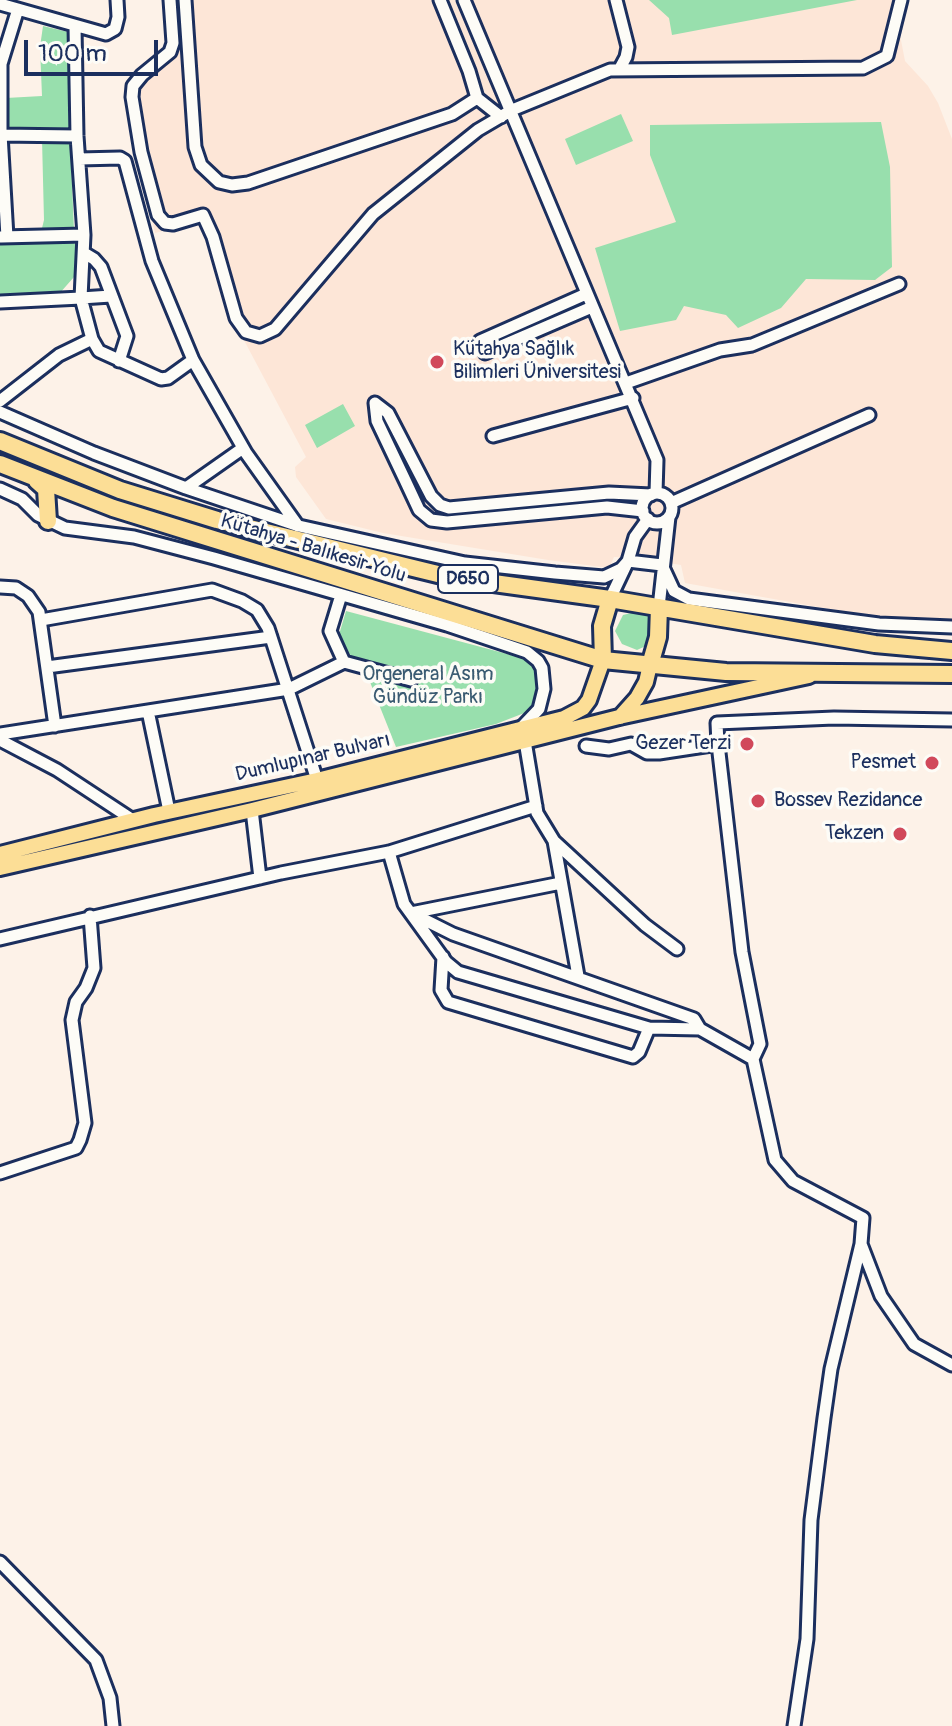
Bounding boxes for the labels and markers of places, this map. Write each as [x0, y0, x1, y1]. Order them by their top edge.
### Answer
place label: Kütahya Sağlık Bilimleri Üniversitesi [453, 338, 621, 385]
marker: Kütahya Sağlık Bilimleri Üniversitesi [428, 353, 446, 371]
place label: Gezer Terzi [635, 732, 731, 756]
marker: Gezer Terzi [738, 735, 756, 753]
place label: Pesmet [850, 751, 916, 775]
marker: Pesmet [923, 754, 941, 772]
place label: Bossev Rezidance [774, 789, 922, 813]
marker: Bossev Rezidance [749, 792, 767, 810]
place label: Tekzen [825, 822, 884, 846]
marker: Tekzen [891, 825, 909, 843]

